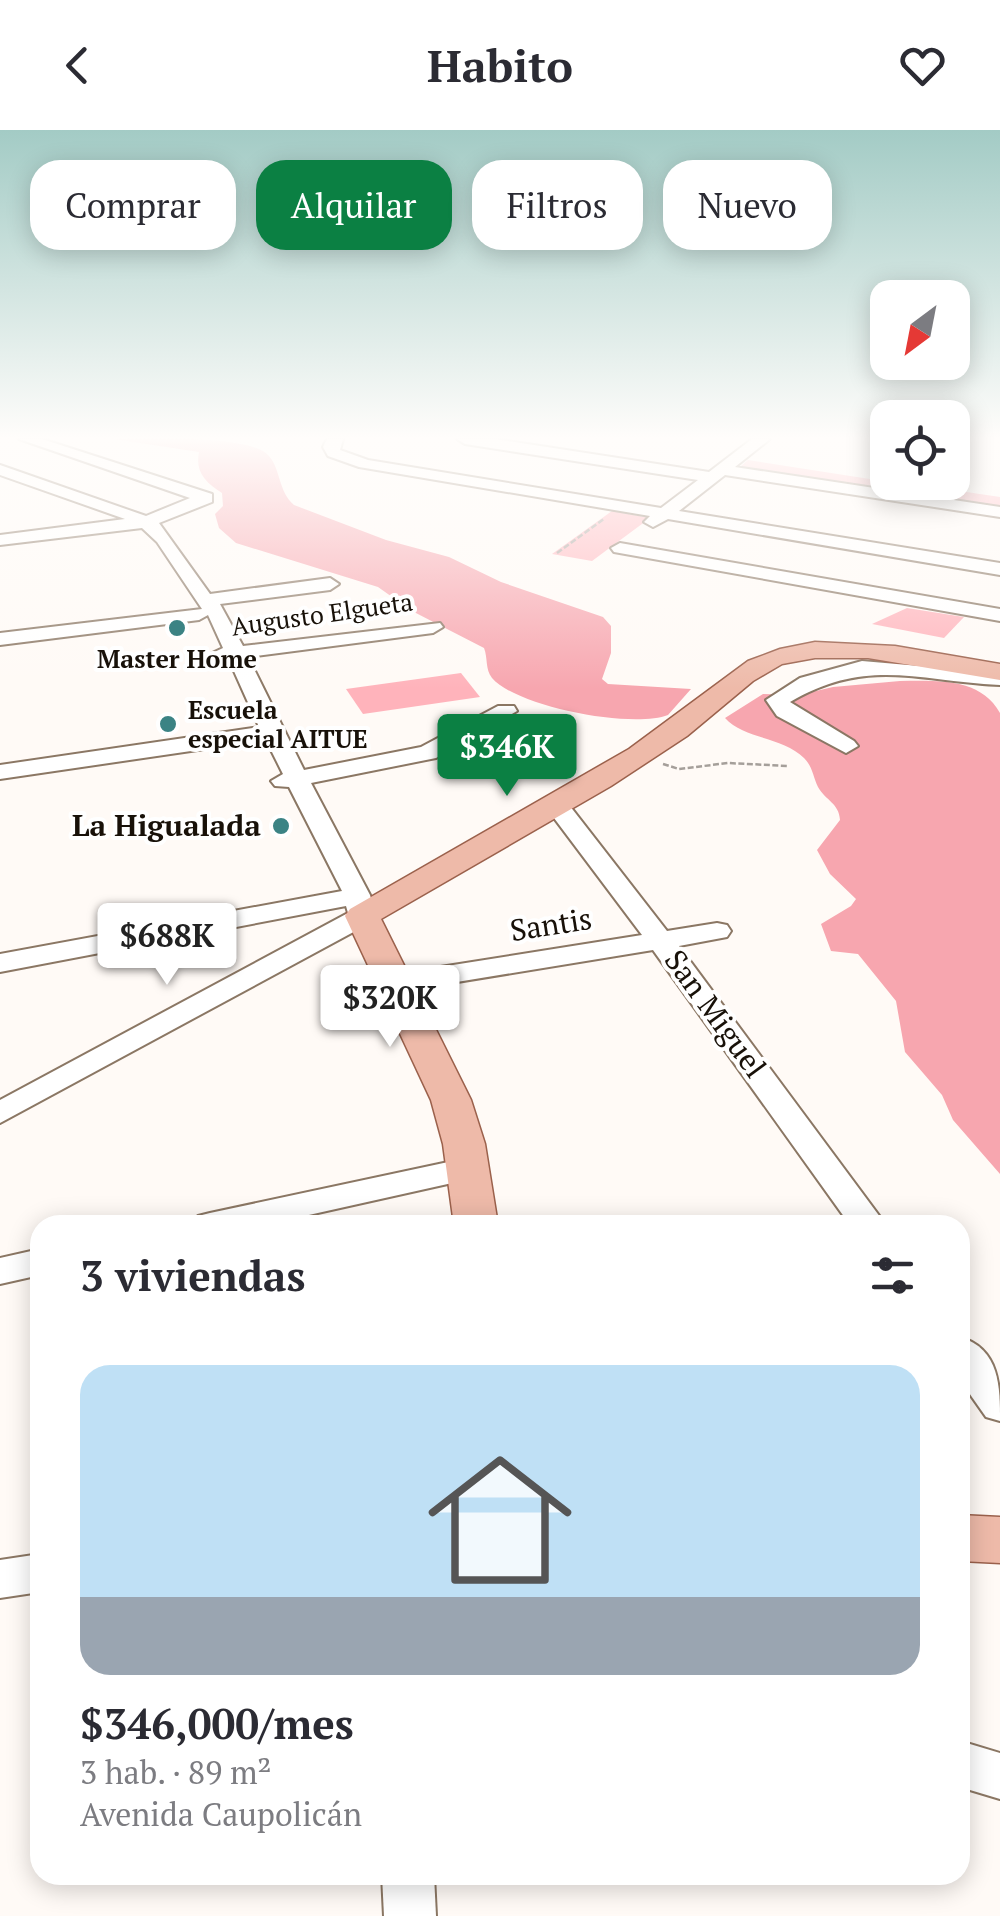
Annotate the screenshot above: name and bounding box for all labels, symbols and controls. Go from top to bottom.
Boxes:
text: Habito [427,35,573,95]
icon: back [50,38,105,93]
icon: heart [895,38,950,93]
chip: Comprar [30,160,236,250]
chip: Alquilar [256,160,452,250]
chip: Filtros [472,160,643,250]
chip: Nuevo [663,160,832,250]
north arrow [870,280,970,380]
map controls [870,280,970,500]
button: locate [870,400,970,500]
street label: Augusto Elgueta [229,584,415,643]
marker: Master Home [166,617,188,639]
place label: Master Home [97,642,257,675]
place label: Escuela especial AITUE [188,693,368,755]
marker: Escuela especial AITUE [157,713,179,735]
pin: $346K [437,714,577,799]
text: $346K [459,725,555,767]
place label: La Higualada [72,805,261,845]
marker: La Higualada [270,815,292,837]
street label: Santis [507,898,595,950]
pin: $688K [97,903,237,988]
text: $688K [119,914,215,956]
street label: San Miguel [656,942,776,1085]
pin: $320K [320,965,460,1050]
text: $320K [342,976,438,1018]
text: 3 viviendas [80,1247,305,1303]
icon: filters [865,1248,920,1303]
icon: home [410,1430,590,1610]
text: $346,000/mes [80,1695,354,1751]
text: 3 hab. · 89 m² [80,1751,271,1793]
text: Avenida Caupolicán [80,1793,362,1835]

